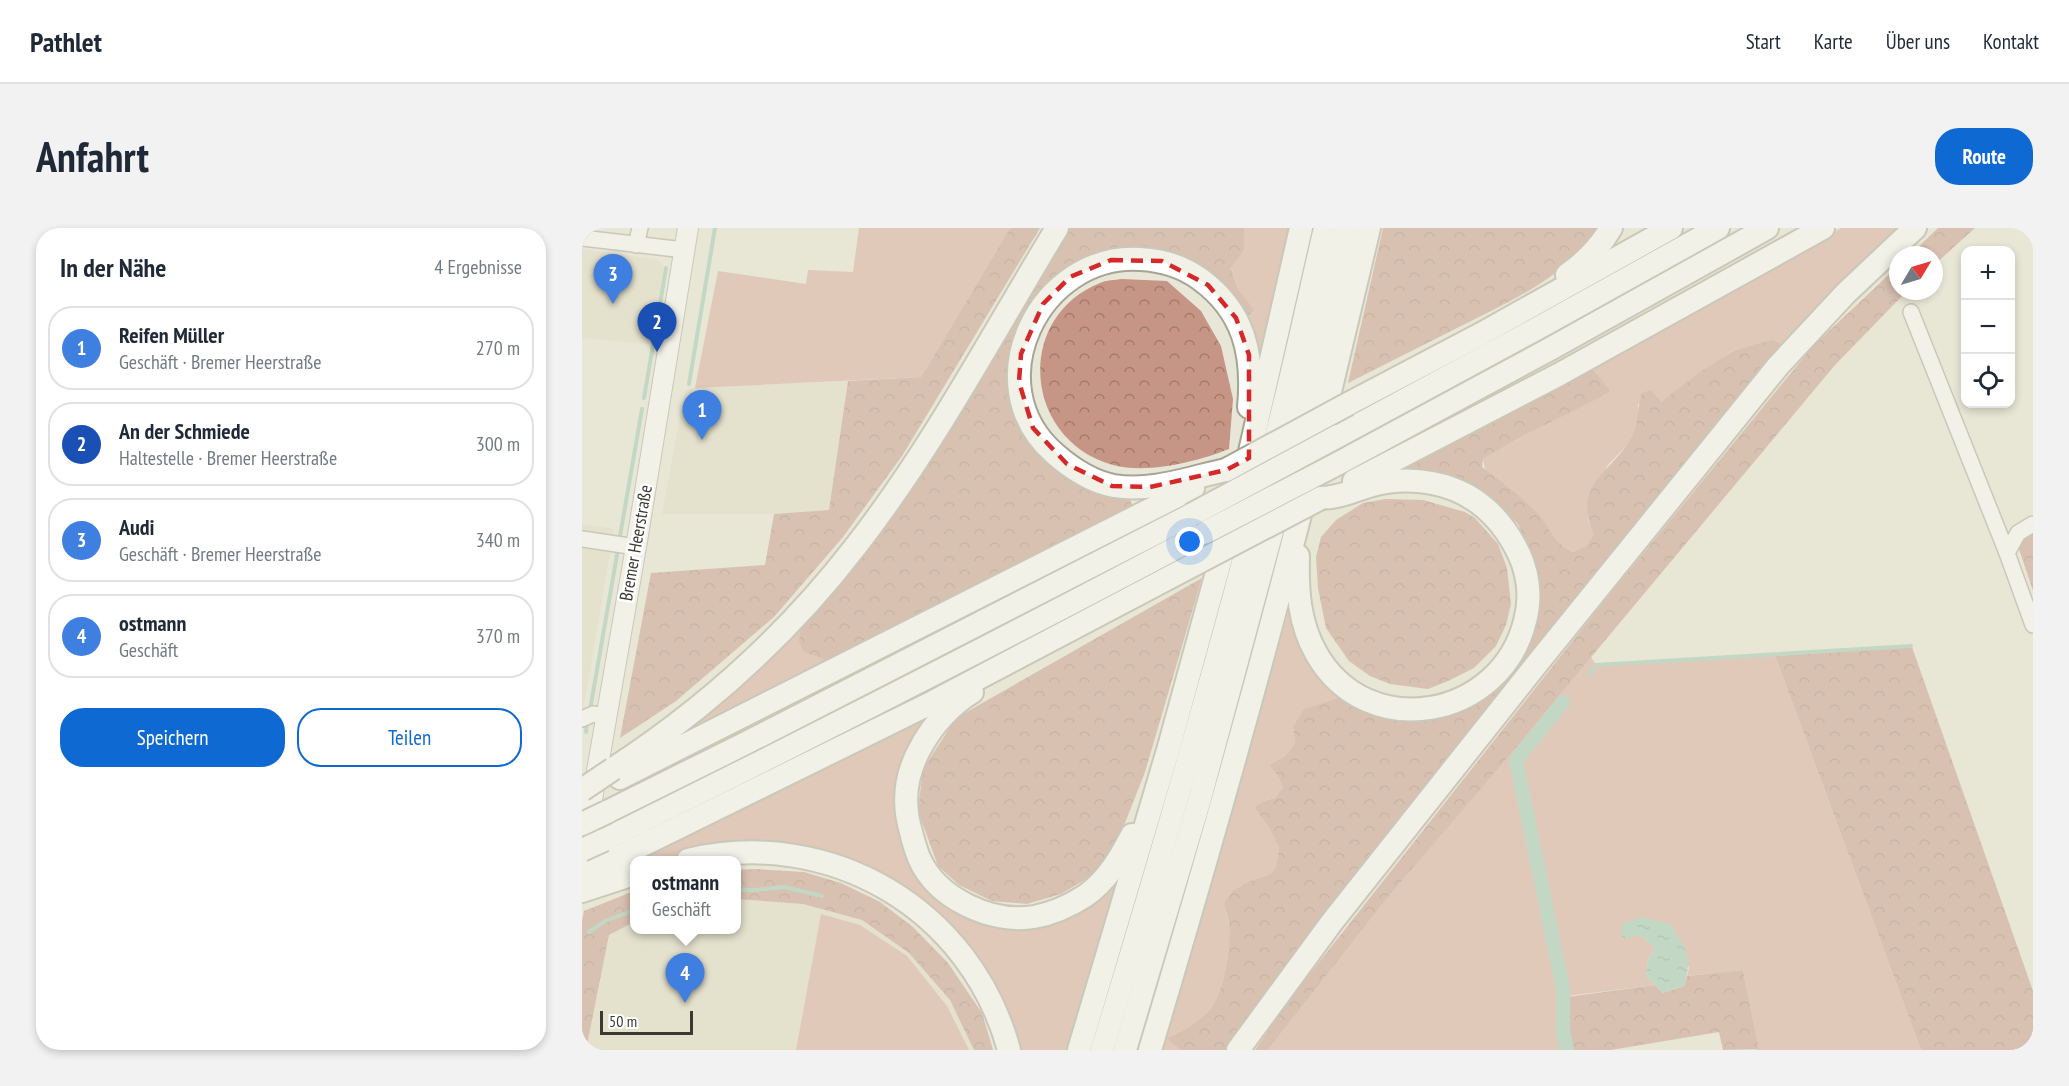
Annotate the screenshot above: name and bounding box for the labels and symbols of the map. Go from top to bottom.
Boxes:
north arrow [1889,246,1943,300]
pin: 3 [594,254,633,304]
pin: 2 [638,302,676,352]
pin: 1 [682,390,722,440]
street label: Bremer Heerstraße [614,483,657,603]
your location [1175,527,1204,556]
pin: 4 [666,954,704,1003]
scale bar [600,1008,693,1036]

